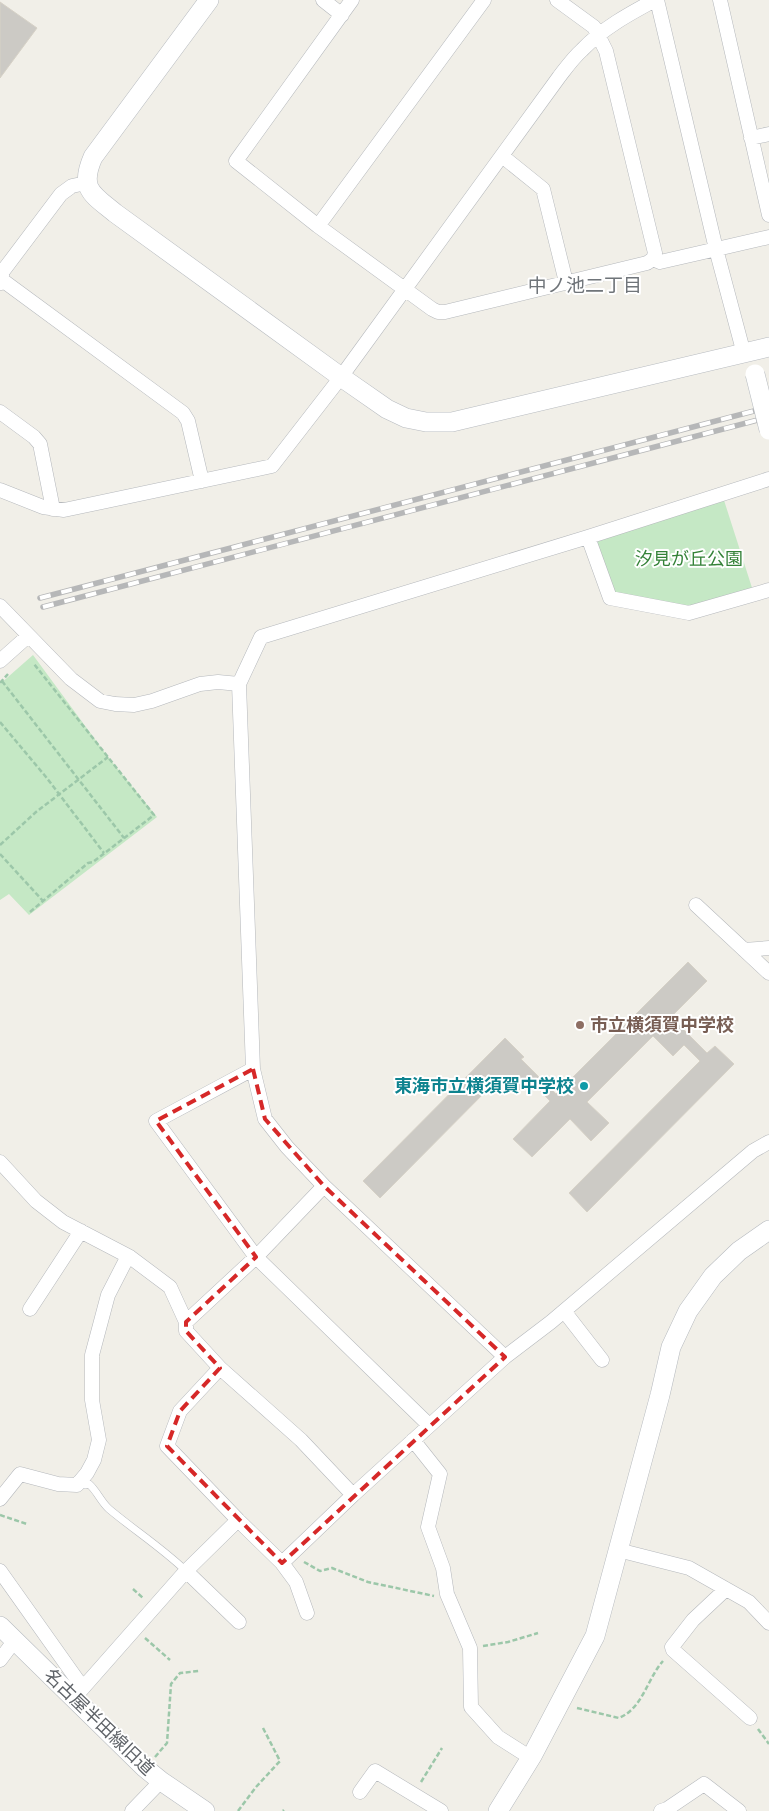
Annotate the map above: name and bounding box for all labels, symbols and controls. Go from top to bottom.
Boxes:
district label: 中ノ池二丁目 [528,273,642,297]
park label: 汐見が丘公園 [635,547,743,570]
place label: 市立横須賀中学校 [590,1013,734,1036]
marker: 市立横須賀中学校 [574,1019,586,1031]
place label: 東海市立横須賀中学校 [394,1074,574,1097]
marker: 東海市立横須賀中学校 [578,1080,590,1092]
street label: 名古屋半田線旧道 [40,1663,159,1780]

